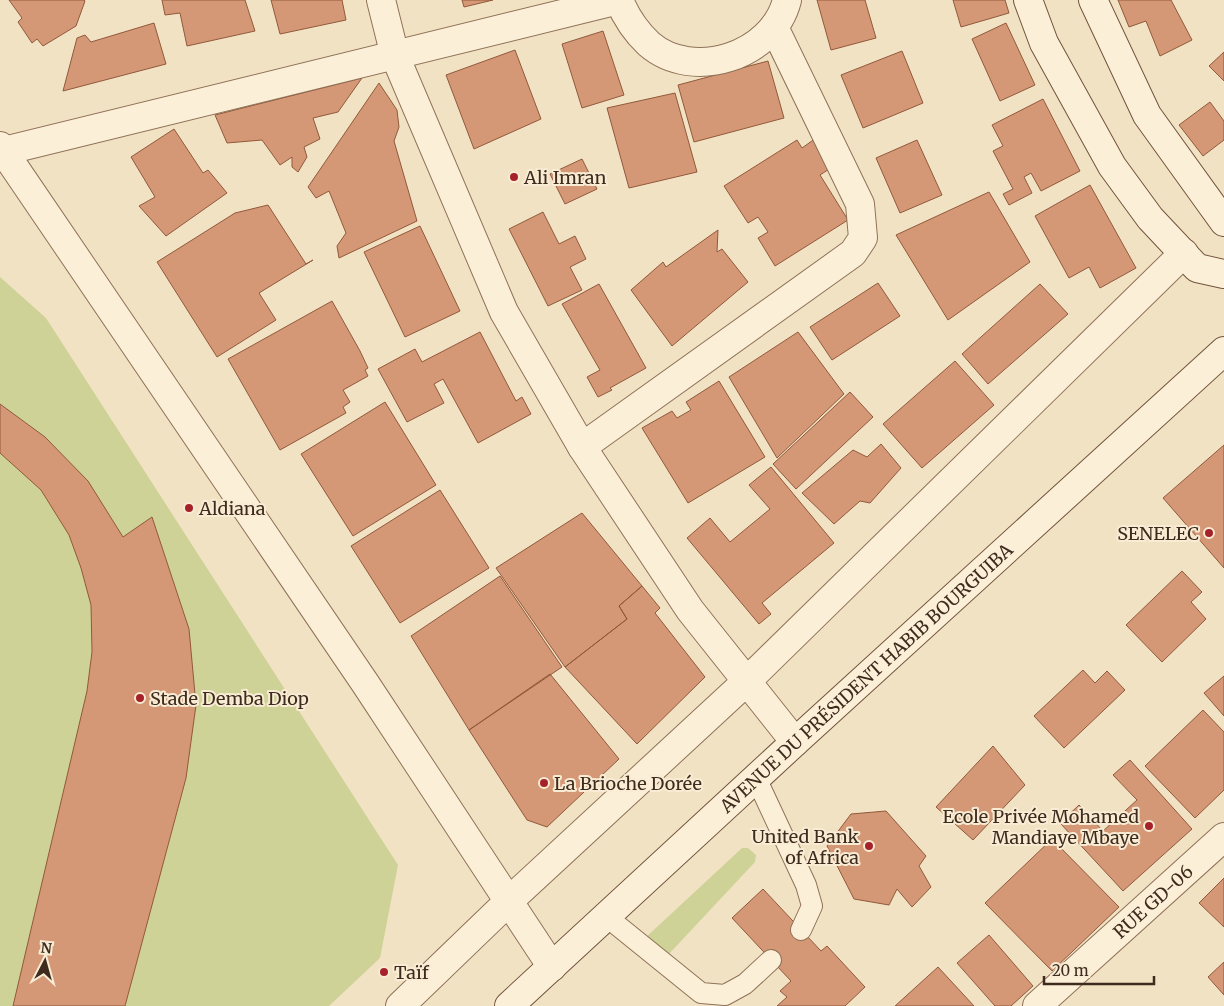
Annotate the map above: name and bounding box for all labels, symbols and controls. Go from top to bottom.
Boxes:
place label: Ali Imran [523,166,606,189]
marker: Ali Imran [508,171,520,183]
place label: Aldiana [198,497,266,520]
marker: Aldiana [183,502,195,514]
place label: SENELEC [1117,522,1199,545]
marker: SENELEC [1203,527,1215,539]
street label: AVENUE DU PRÉSIDENT HABIB BOURGUIBA [714,538,1017,818]
place label: Stade Demba Diop [150,687,309,710]
marker: Stade Demba Diop [134,692,146,704]
place label: La Brioche Dorée [554,772,702,795]
marker: La Brioche Dorée [538,777,550,789]
place label: Ecole Privée Mohamed Mandiaye Mbaye [942,805,1139,849]
marker: Ecole Privée Mohamed Mandiaye Mbaye [1143,820,1155,832]
place label: United Bank of Africa [752,825,860,869]
marker: United Bank of Africa [863,840,875,852]
street label: RUE GD-06 [1108,860,1197,943]
north arrow [20,936,70,986]
text: N [40,939,53,958]
scale bar [1044,954,1154,986]
place label: Taïf [394,961,430,984]
text: 20 m [1052,961,1089,980]
marker: Taïf [378,966,390,978]

